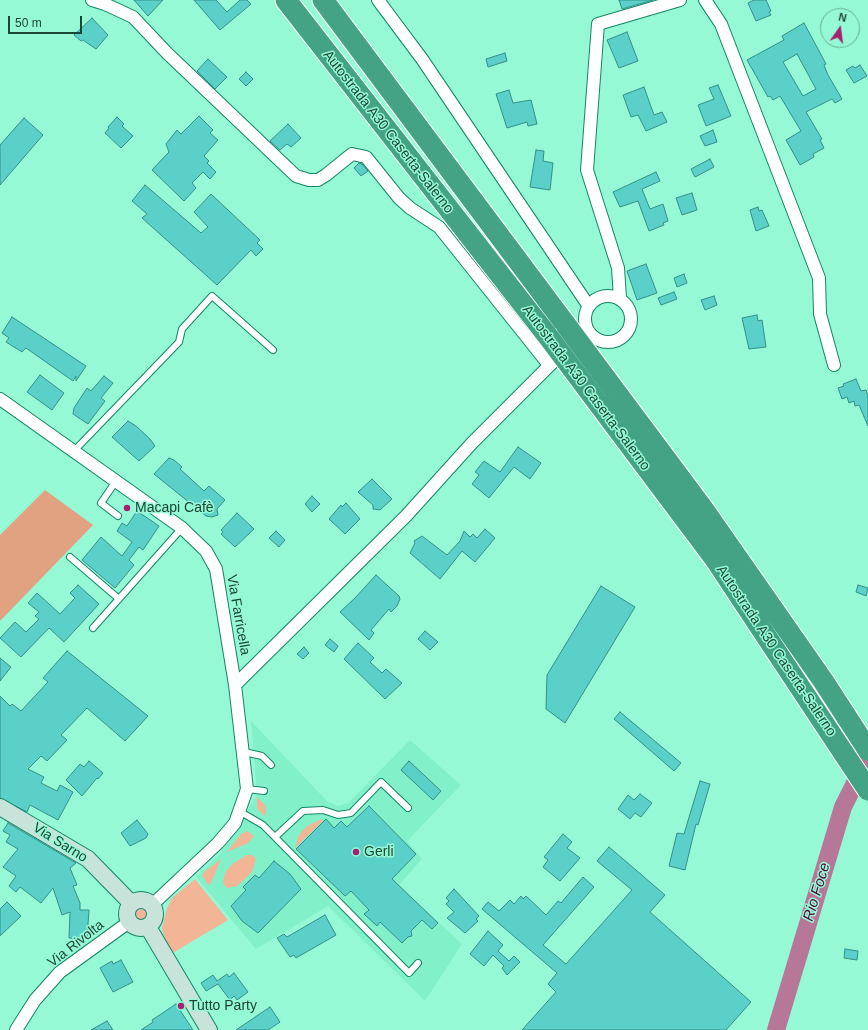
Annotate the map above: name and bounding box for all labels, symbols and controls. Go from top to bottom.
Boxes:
scale bar [10,8,84,34]
north arrow [820,8,860,48]
text: N [837,11,848,24]
text: 50 m [15,16,42,30]
street label: Autostrada A30 Caserta-Salerno [319,47,457,217]
street label: Autostrada A30 Caserta-Salerno [518,302,654,474]
place label: Macapi Cafè [135,500,214,516]
marker: Macapi Cafè [122,503,132,513]
street label: Autostrada A30 Caserta-Salerno [712,562,840,740]
street label: Via Farricella [223,573,253,657]
street label: Via Sarno [30,820,90,866]
place label: Gerli [364,844,394,860]
marker: Gerli [351,847,361,857]
water label: Rio Foce [800,861,834,923]
street label: Via Rivolta [45,917,107,971]
place label: Tutto Party [189,998,257,1014]
marker: Tutto Party [176,1001,186,1011]

